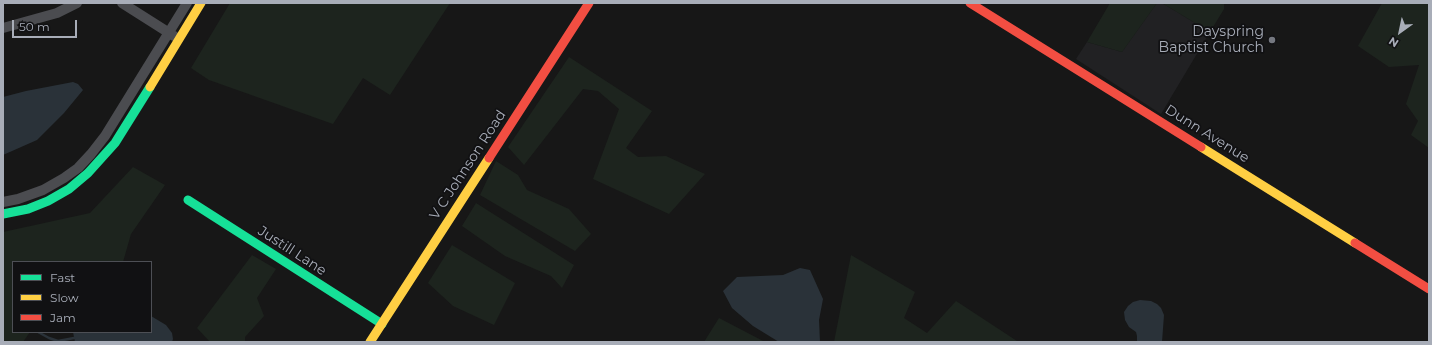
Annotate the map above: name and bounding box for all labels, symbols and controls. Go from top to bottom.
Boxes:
scale bar [14,12,79,38]
north arrow [1380,12,1420,52]
text: 50 m [19,19,50,34]
place label: Dayspring Baptist Church [1159,24,1264,56]
text: N [1386,34,1401,50]
marker: Dayspring Baptist Church [1267,35,1277,45]
street label: Dunn Avenue [1162,101,1252,167]
street label: V C Johnson Road [426,107,510,223]
street label: Justill Lane [255,223,329,279]
legend [12,261,152,333]
text: Fast [50,270,75,285]
text: Slow [50,290,79,305]
text: Jam [50,310,76,325]

